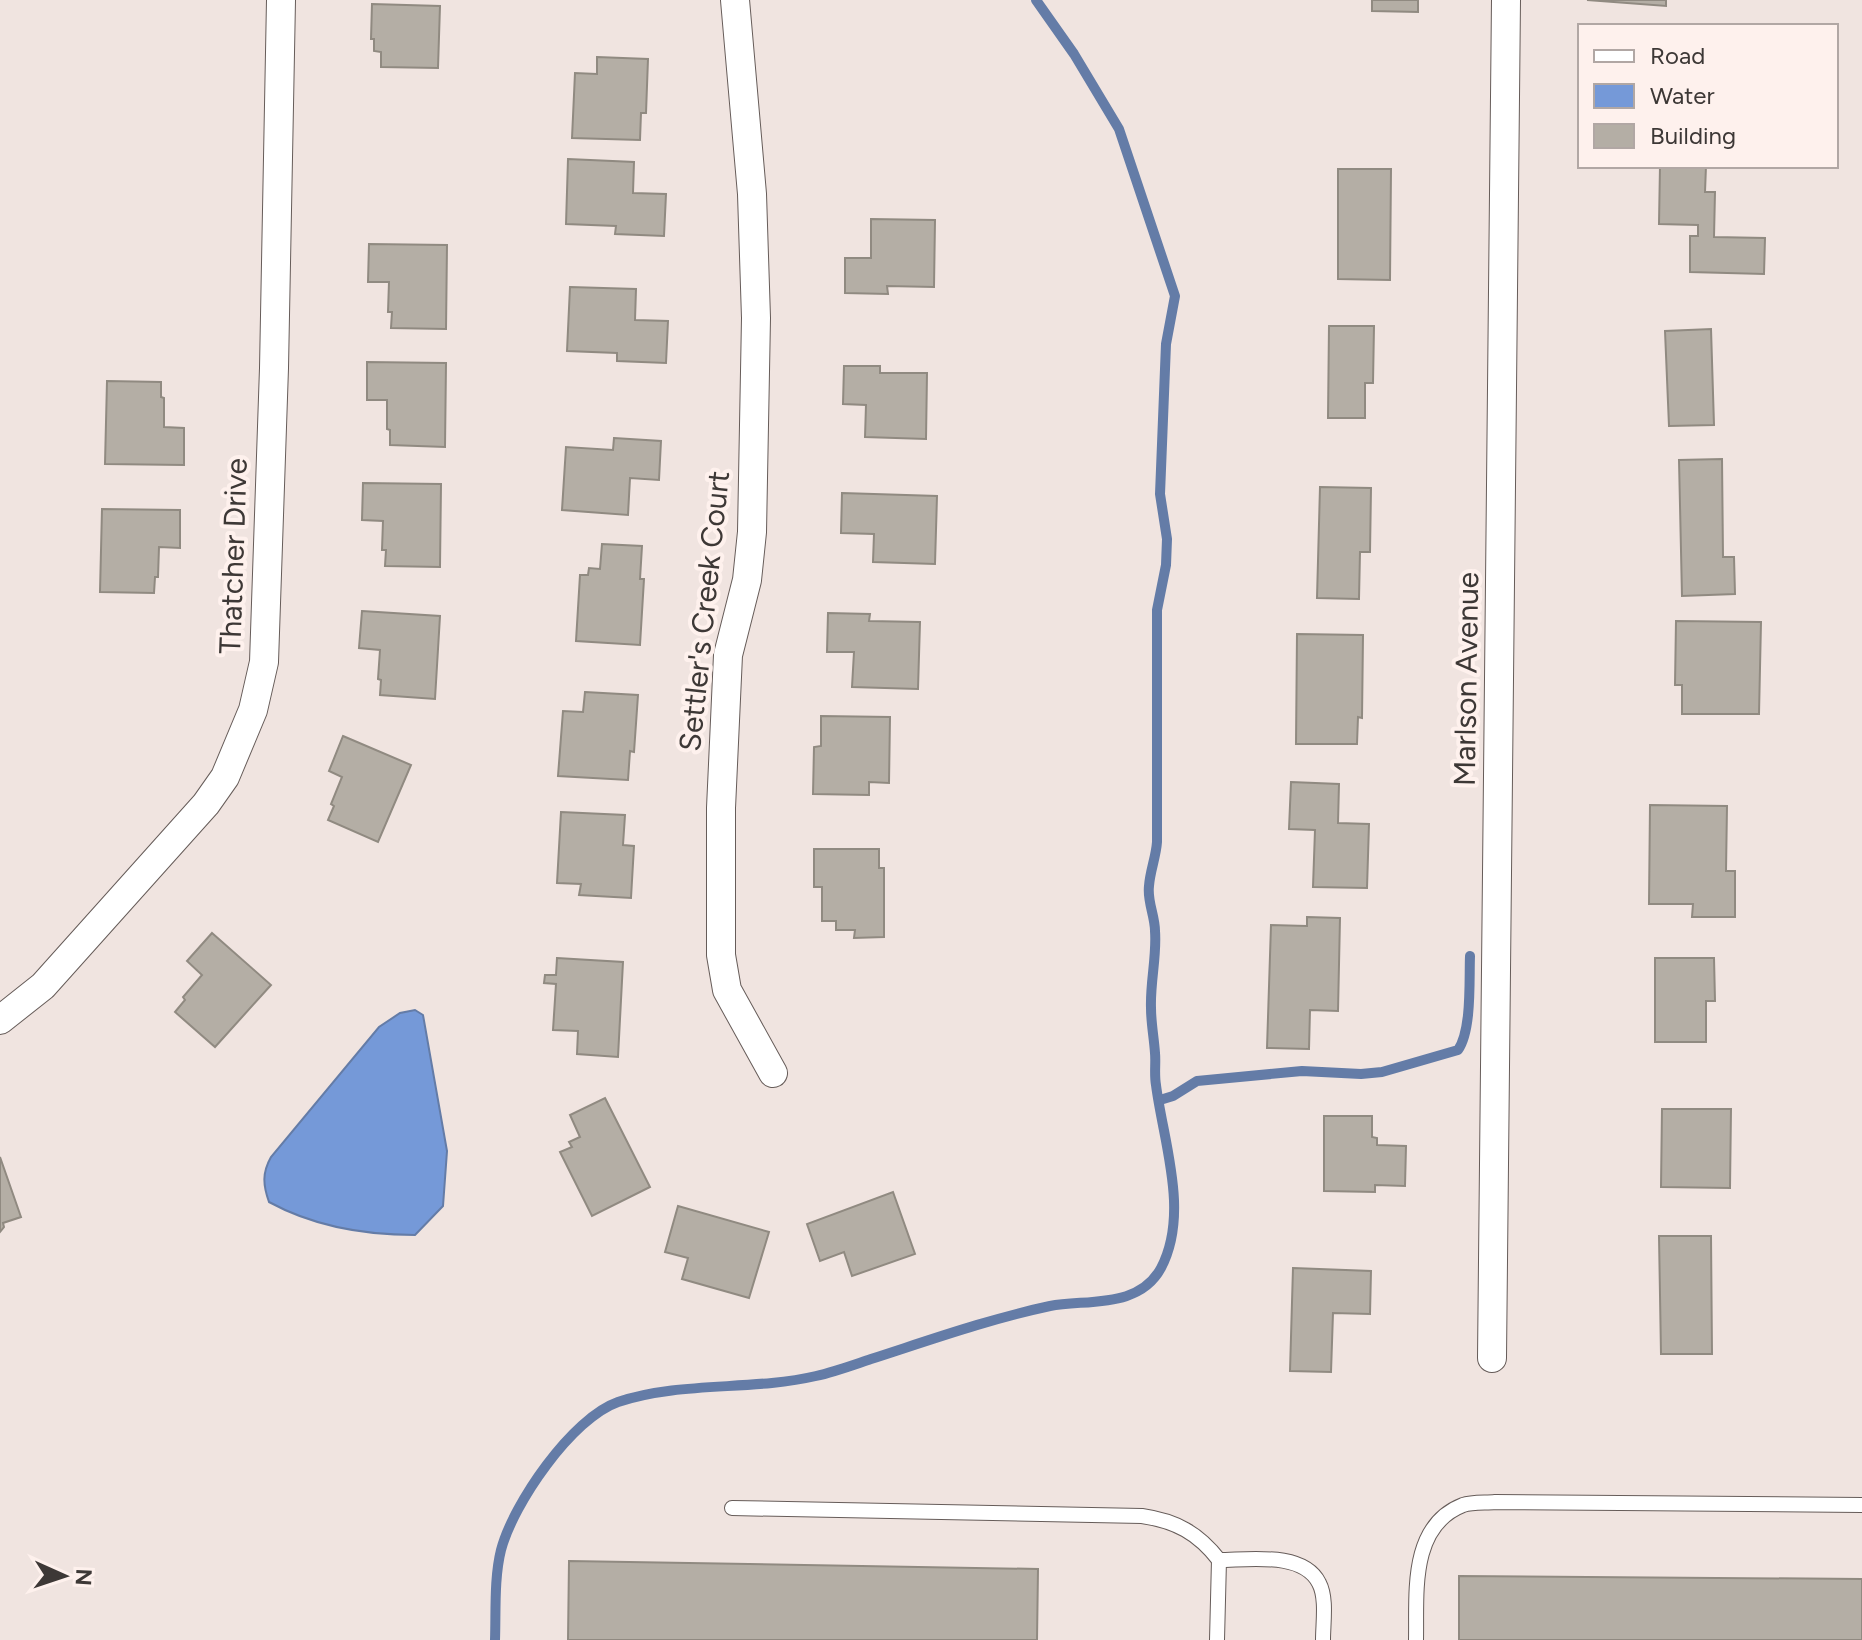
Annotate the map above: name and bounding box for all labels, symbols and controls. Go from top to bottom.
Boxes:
legend [1578,24,1838,168]
text: Road [1650,41,1705,70]
text: Water [1650,81,1715,110]
text: Building [1650,121,1736,150]
street label: Thatcher Drive [211,457,255,655]
street label: Settler's Creek Court [671,469,737,753]
street label: Marlson Avenue [1446,571,1486,787]
north arrow [24,1536,104,1616]
text: N [70,1568,97,1586]

